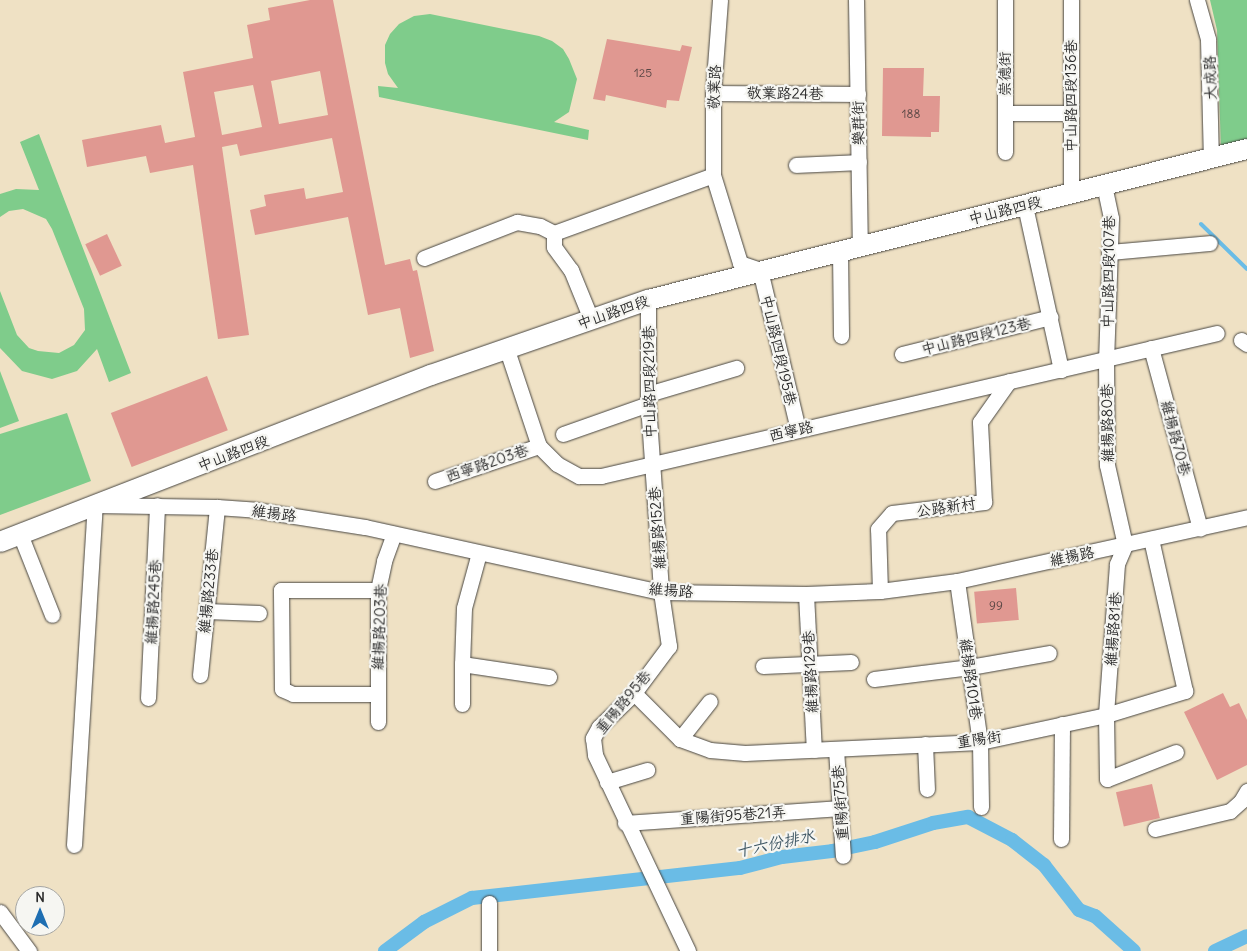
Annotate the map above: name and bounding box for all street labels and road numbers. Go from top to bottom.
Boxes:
street label: 中山路四段136巷 [1062,39,1080,153]
street label: 崇德街 [996,52,1014,96]
street label: 大成路 [1200,55,1220,101]
street label: 敬業路 [704,64,724,110]
street label: 敬業路24巷 [747,83,823,103]
street label: 樂群街 [849,100,867,146]
street label: 中山路四段 [966,192,1044,228]
street label: 中山路四段107巷 [1098,215,1118,329]
street label: 中山路四段 [575,291,651,333]
street label: 中山路四段195巷 [757,293,801,407]
street label: 中山路四段123巷 [919,314,1033,358]
street label: 中山路四段219巷 [639,325,659,439]
street label: 維揚路80巷 [1097,384,1117,462]
street label: 維揚路70巷 [1157,398,1195,478]
street label: 西寧路 [767,417,815,445]
street label: 中山路四段 [195,431,271,475]
street label: 西寧路203巷 [443,440,531,486]
street label: 維揚路152巷 [645,486,669,570]
street label: 公路新村 [915,494,977,520]
street label: 維揚路 [250,501,298,525]
street label: 維揚路 [1048,543,1096,569]
street label: 維揚路233巷 [195,548,221,634]
street label: 維揚路245巷 [142,559,164,645]
street label: 維揚路 [648,579,694,601]
street label: 維揚路203巷 [368,583,390,671]
street label: 維揚路81巷 [1101,591,1125,667]
street label: 維揚路129巷 [799,630,821,714]
street label: 維揚路101巷 [956,637,986,721]
street label: 重陽路95巷 [591,667,655,737]
street label: 重陽街 [955,727,1003,751]
street label: 重陽街75巷 [828,764,852,842]
street label: 重陽街95巷21弄 [679,802,787,828]

